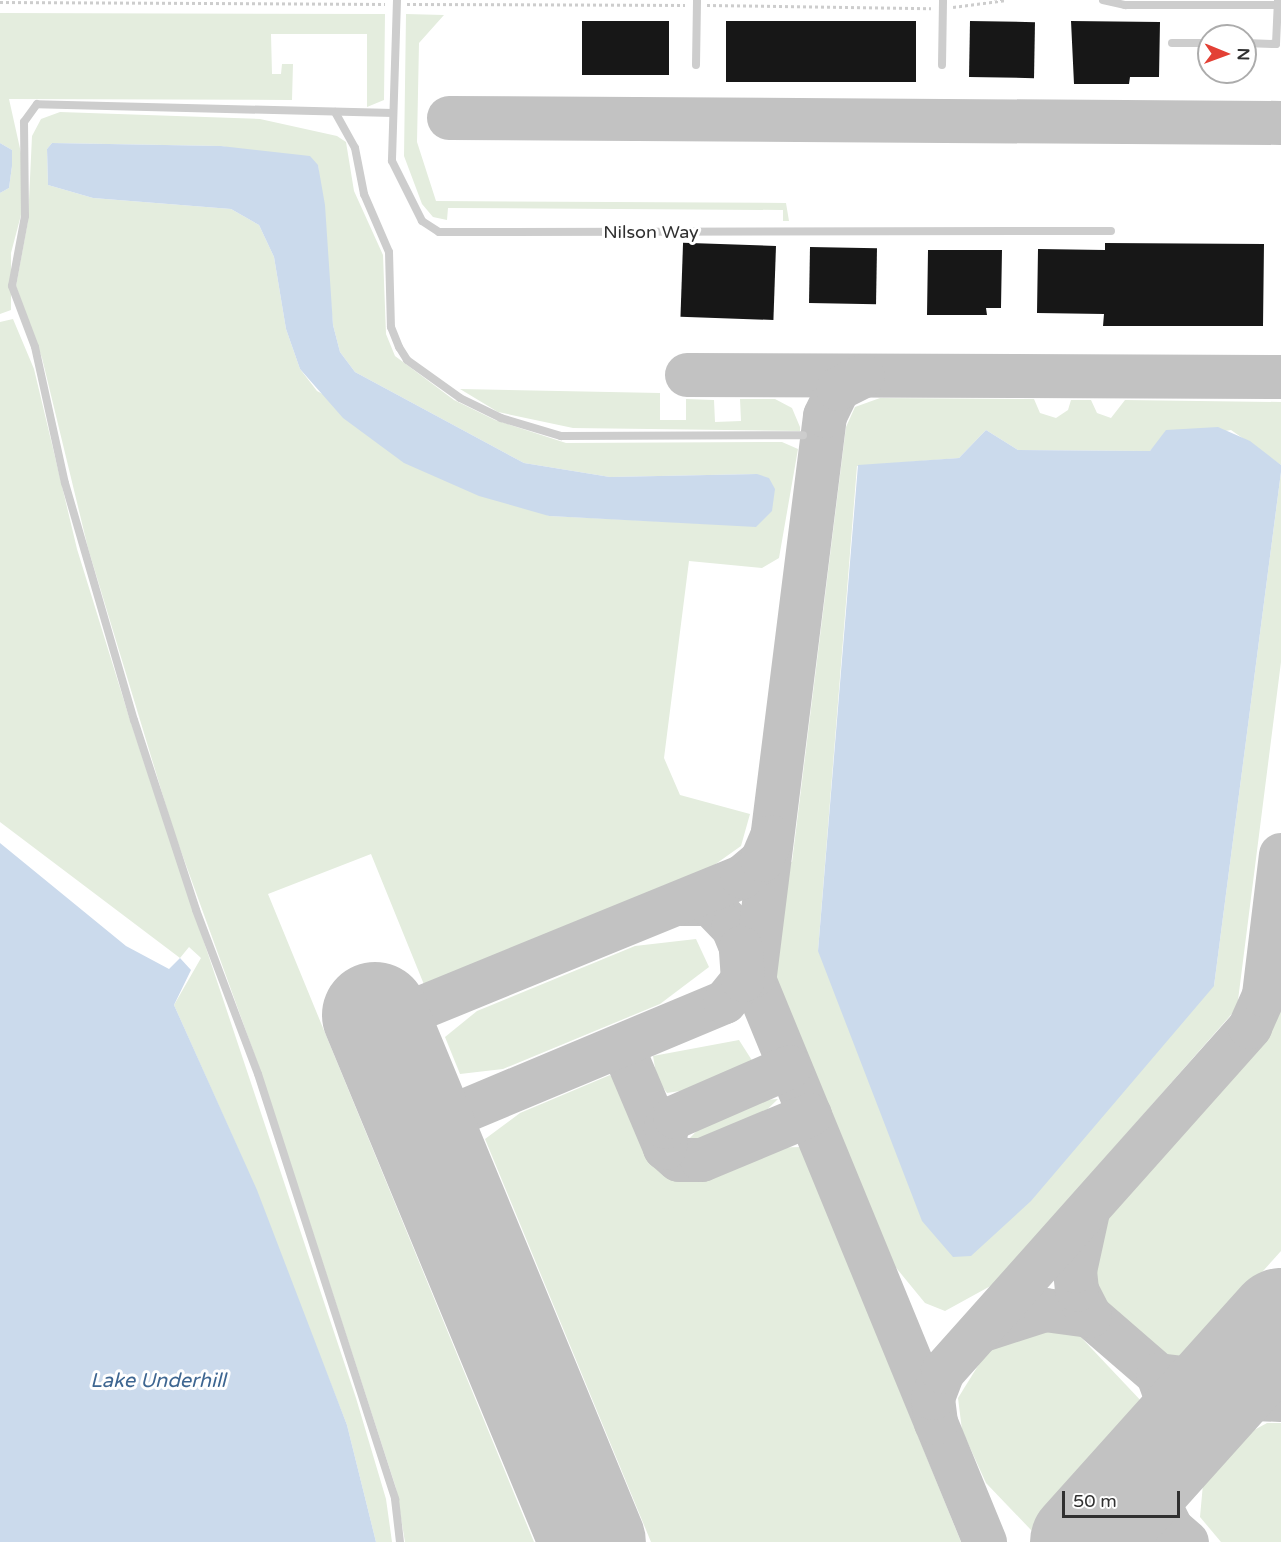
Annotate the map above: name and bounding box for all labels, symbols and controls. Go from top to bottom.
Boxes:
north arrow [1197,24,1257,84]
text: N [1233,48,1253,61]
street label: Nilson Way [603,221,699,243]
water label: Lake Underhill [90,1369,226,1393]
scale bar [1065,1479,1184,1517]
text: 50 m [1073,1490,1117,1512]

